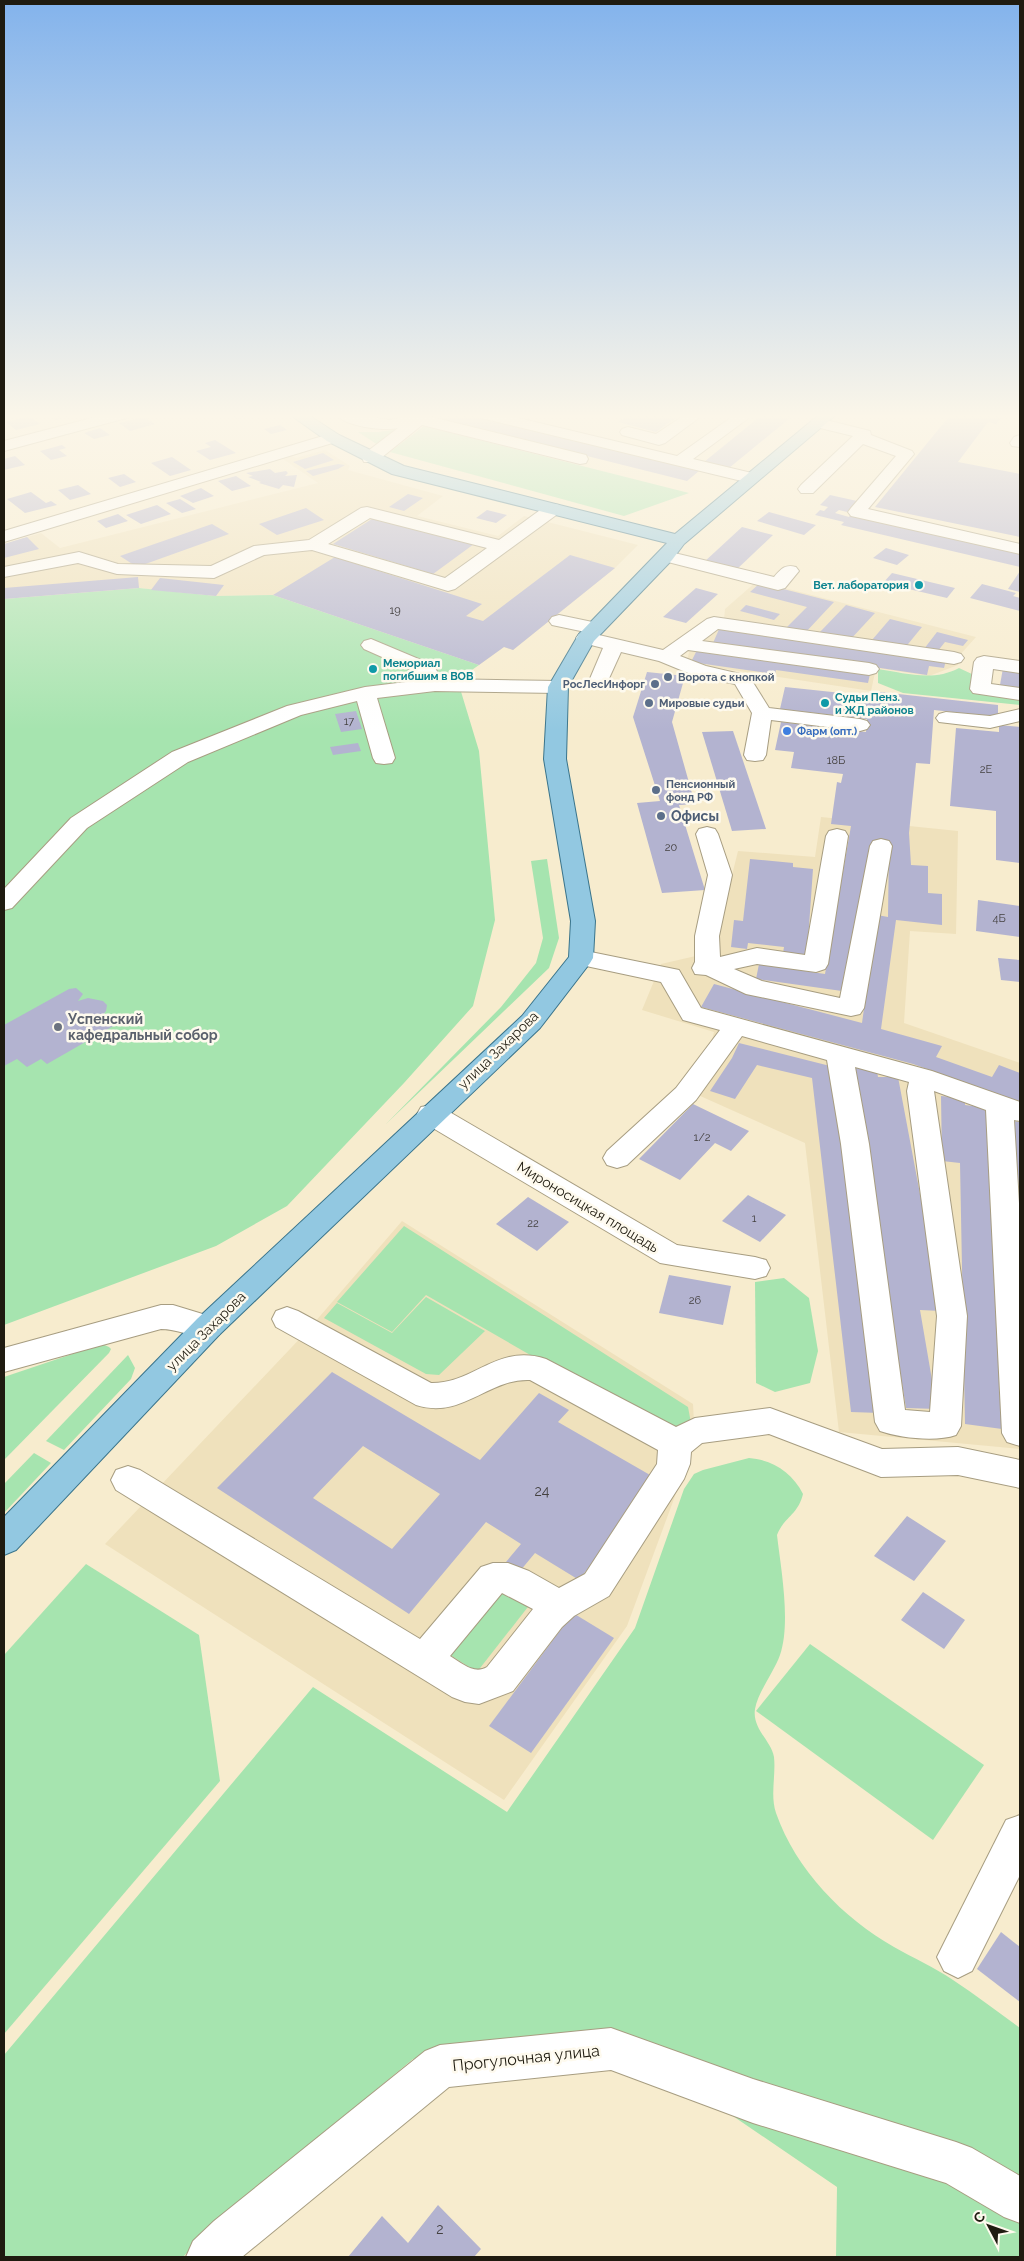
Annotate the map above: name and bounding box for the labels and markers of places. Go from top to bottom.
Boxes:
place label: Вет. лаборатория [813,579,909,592]
marker: Вет. лаборатория [913,579,925,591]
place label: Мемориал погибшим в ВОВ [383,657,474,683]
marker: Мемориал погибшим в ВОВ [367,663,379,675]
marker: Ворота с кнопкой [662,671,674,683]
place label: Ворота с кнопкой [678,671,775,684]
place label: РосЛесИнфорг [563,678,645,691]
marker: РосЛесИнфорг [649,678,661,690]
place label: Судьи Пенз. и ЖД районов [835,691,914,717]
marker: Мировые судьи [643,697,655,709]
place label: Мировые судьи [659,697,745,710]
marker: Судьи Пенз. и ЖД районов [819,697,831,709]
marker: Фарм (опт.) [781,725,793,737]
place label: Фарм (опт.) [797,725,858,738]
place label: Пенсионный фонд РФ [666,778,735,804]
marker: Пенсионный фонд РФ [650,784,662,796]
place label: Офисы [671,808,719,824]
marker: Офисы [655,810,667,822]
place label: Успенский кафедральный собор [67,1011,218,1043]
marker: Успенский кафедральный собор [52,1021,64,1033]

